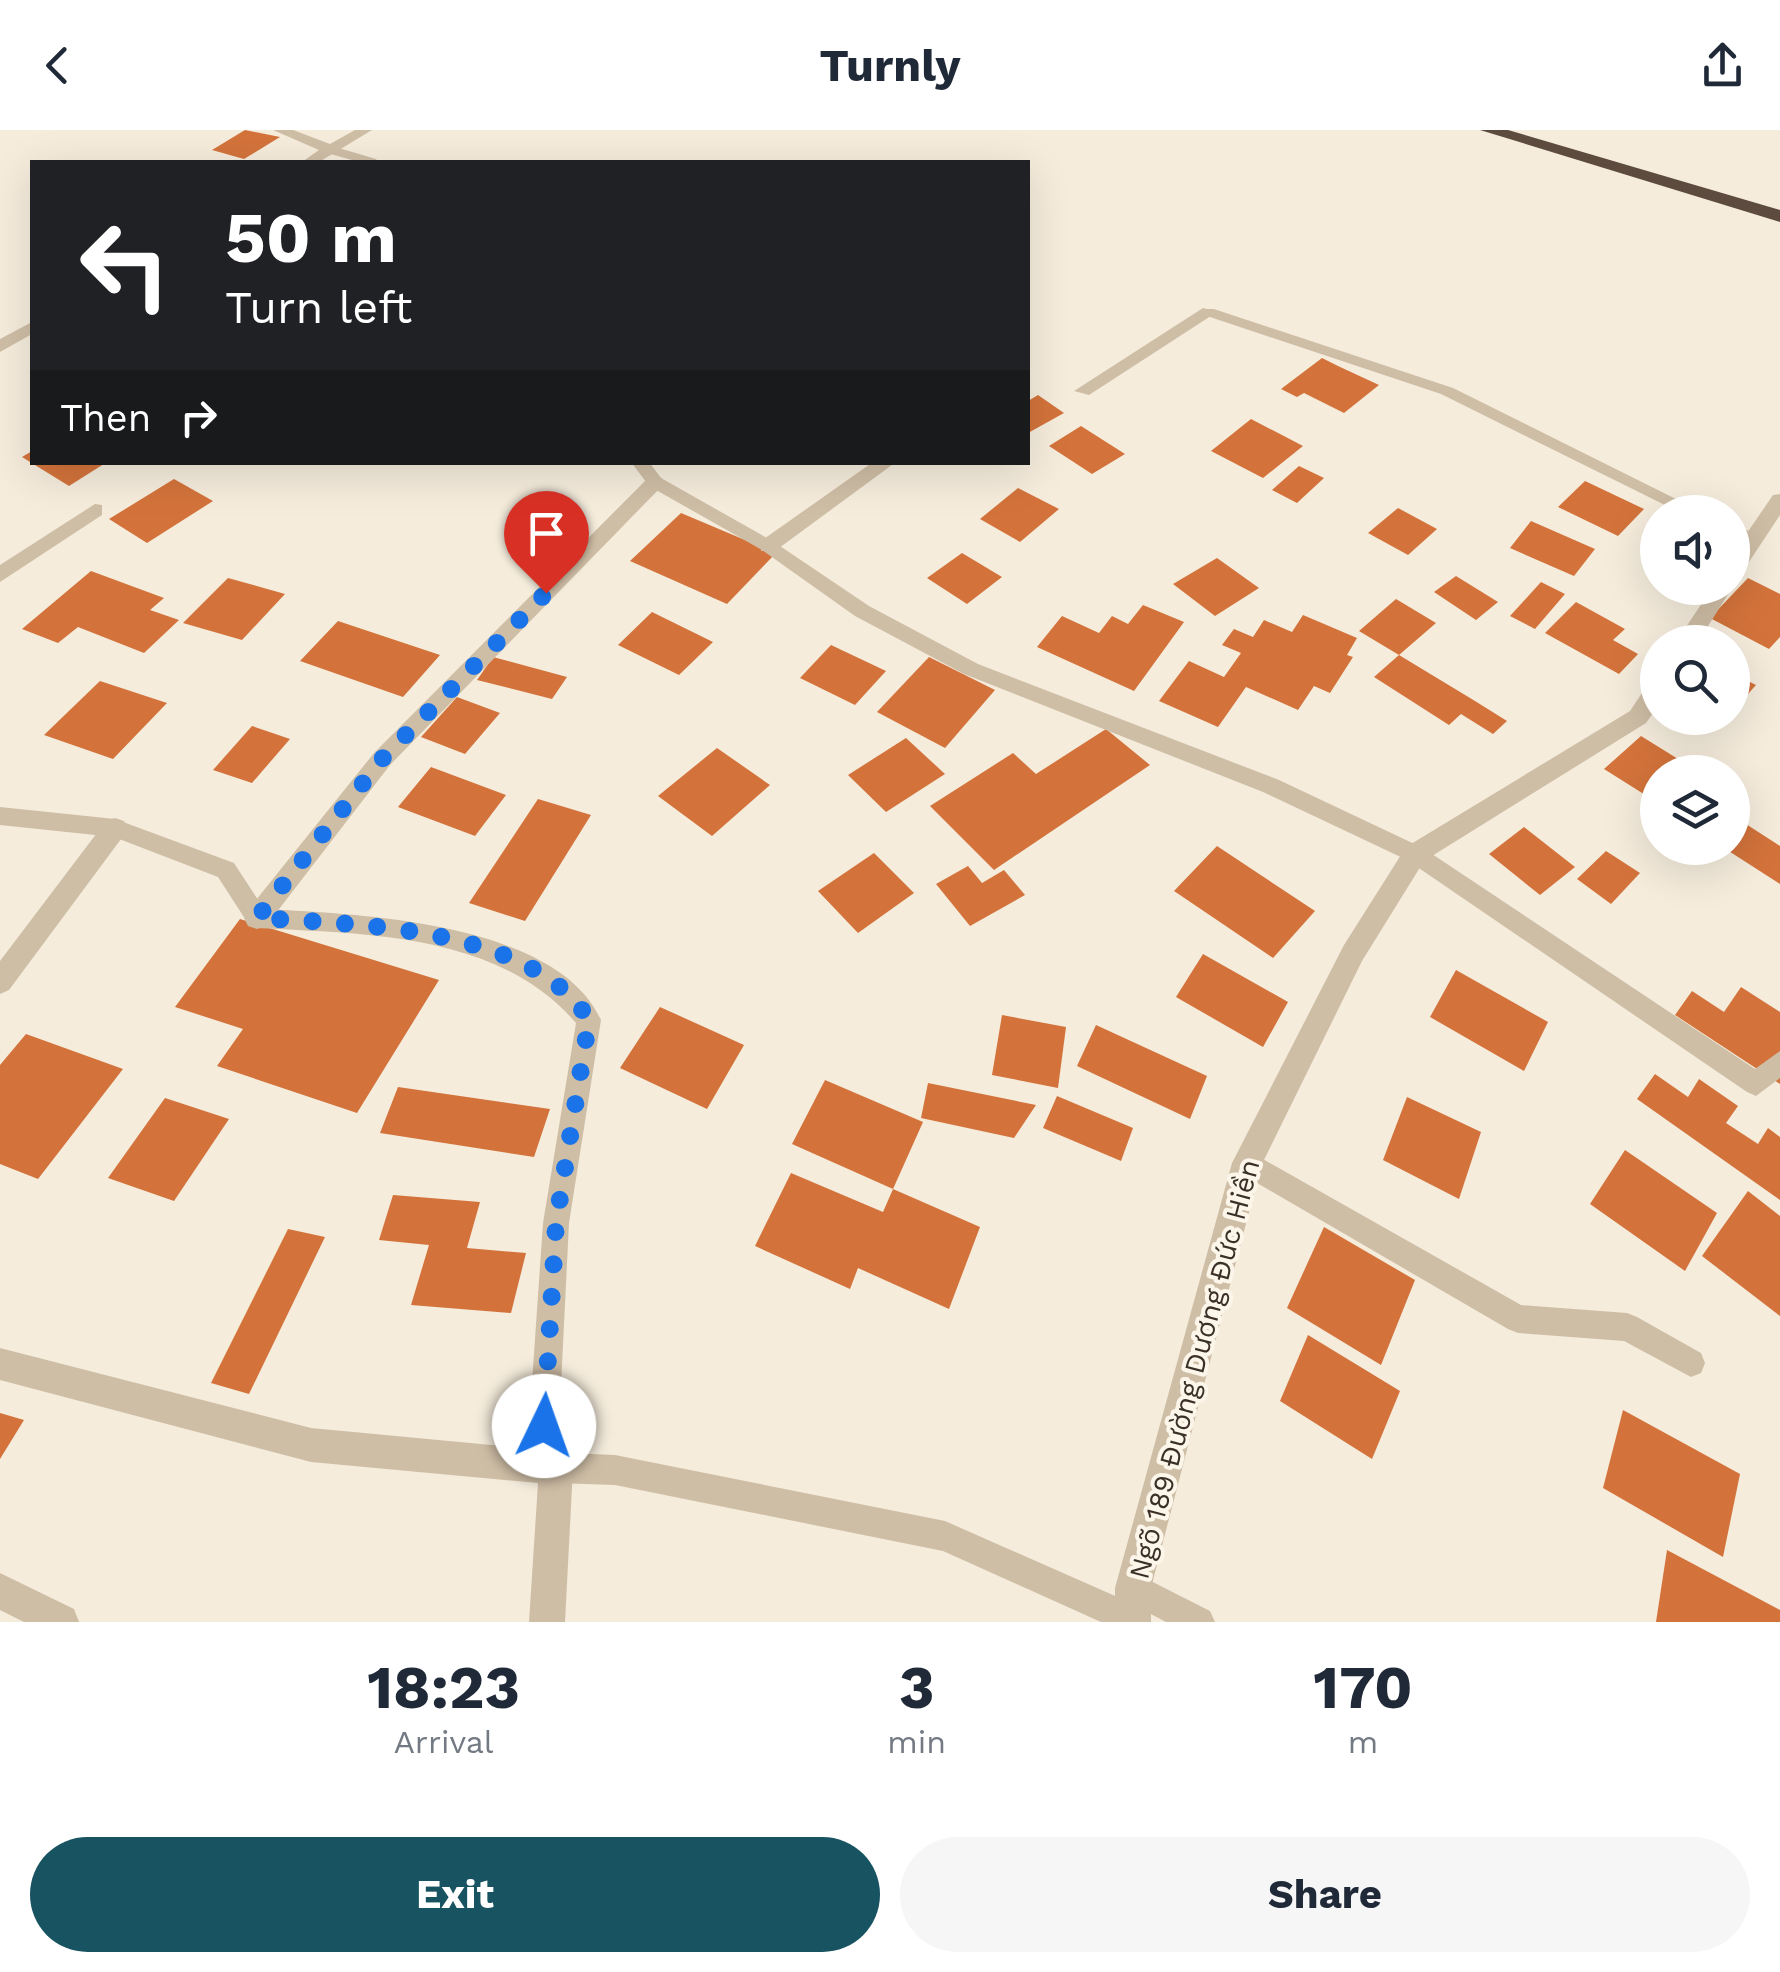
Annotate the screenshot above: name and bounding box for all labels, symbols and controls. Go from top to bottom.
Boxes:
icon: back [30,38,85,93]
icon: share [1695,38,1750,93]
text: Turnly [819,39,961,92]
text: 50 m [225,197,397,279]
icon: left [60,200,190,330]
text: Turn left [225,281,412,334]
icon: right [171,390,226,445]
text: Then [60,396,151,440]
pin [504,491,589,594]
map controls [1640,495,1750,865]
button: sound [1640,495,1750,605]
icon: arrive [519,506,574,561]
button: search [1640,625,1750,735]
button: layers [1640,755,1750,865]
street label: Ngõ 189 Đường Dương Đức Hiền [1123,1156,1266,1583]
position arrow [492,1374,596,1478]
text: 18:23 [367,1652,520,1723]
text: 3 [899,1652,935,1723]
text: 170 [1313,1652,1413,1723]
text: Arrival [394,1723,494,1761]
text: min [887,1723,946,1761]
text: m [1348,1723,1378,1761]
button: Exit [30,1837,880,1952]
button: Share [900,1837,1750,1952]

